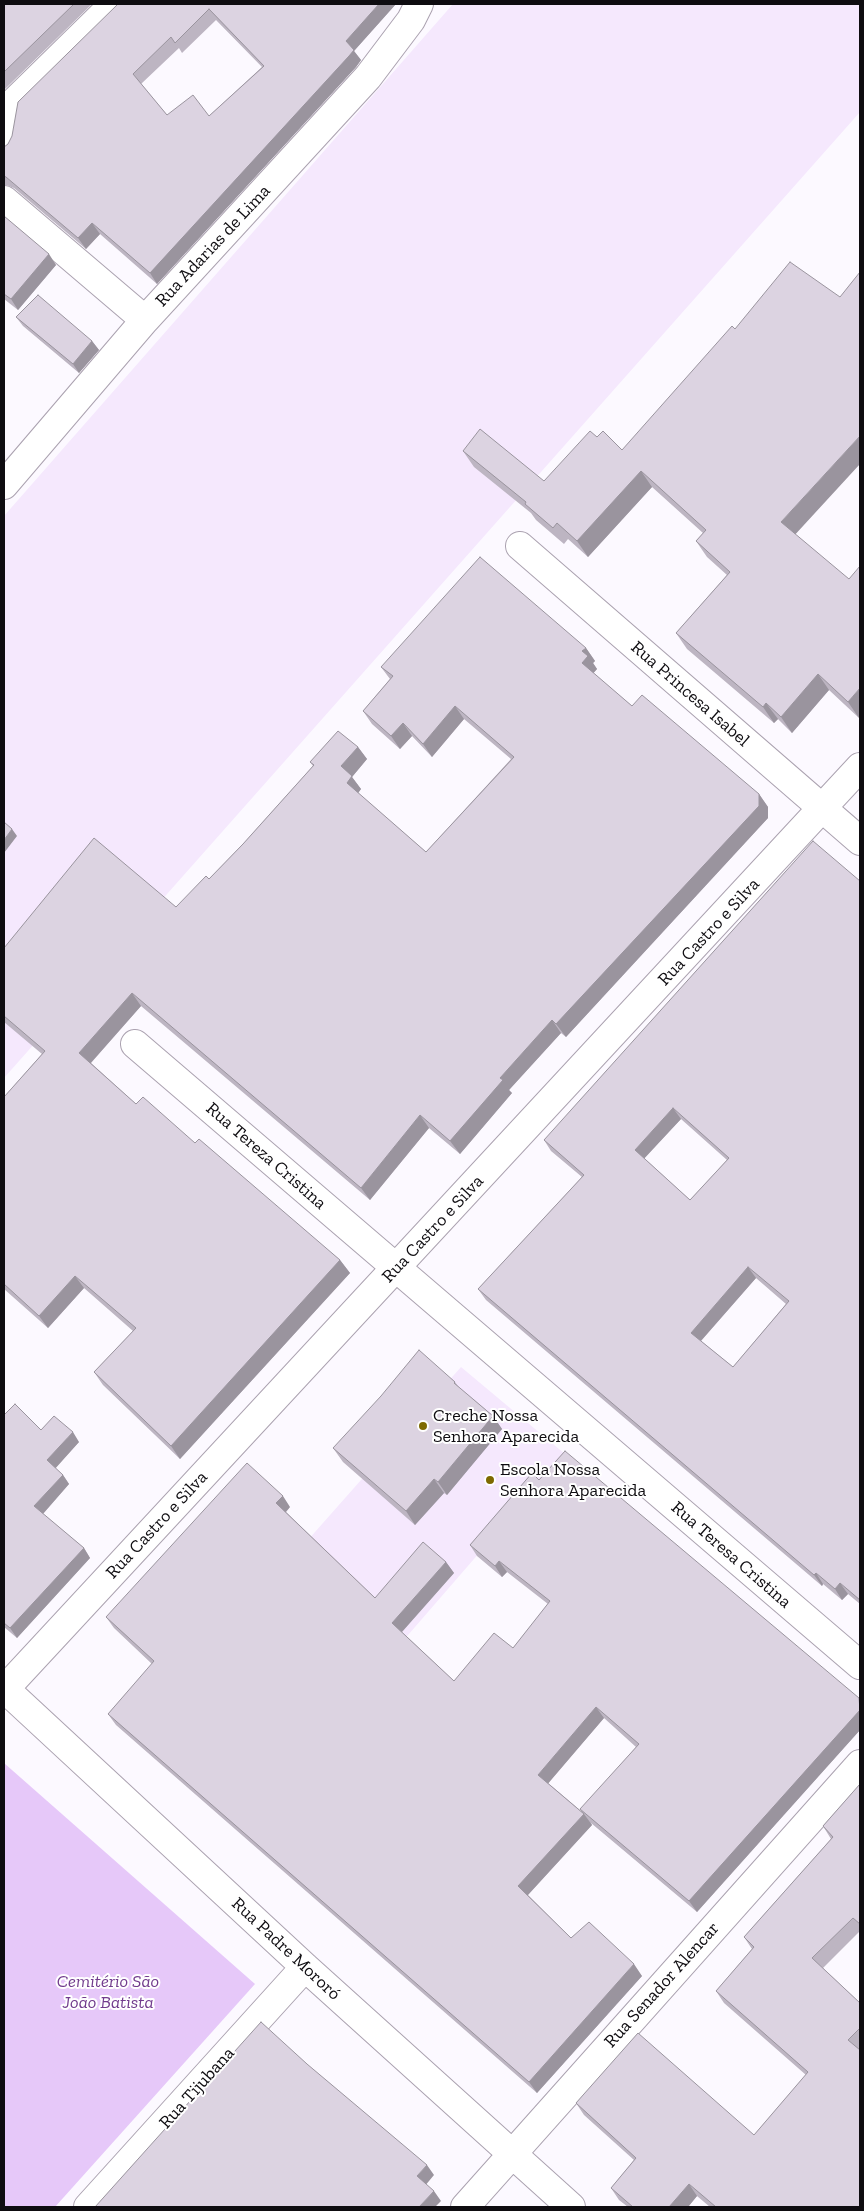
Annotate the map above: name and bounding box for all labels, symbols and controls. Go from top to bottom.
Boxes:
street label: Rua Adarias de Lima [151,181,275,311]
street label: Rua Princesa Isabel [626,637,754,751]
street label: Rua Castro e Silva [654,874,764,990]
street label: Rua Tereza Cristina [201,1098,331,1214]
street label: Rua Castro e Silva [378,1171,488,1287]
place label: Creche Nossa Senhora Aparecida [433,1405,579,1448]
marker: Creche Nossa Senhora Aparecida [417,1420,429,1432]
place label: Escola Nossa Senhora Aparecida [500,1459,646,1502]
street label: Rua Castro e Silva [102,1467,212,1583]
marker: Escola Nossa Senhora Aparecida [484,1474,496,1486]
street label: Rua Teresa Cristina [667,1497,795,1613]
street label: Rua Padre Mororó [227,1893,345,2005]
street label: Rua Senador Alencar [600,1918,724,2052]
park label: Cemitério São João Batista [57,1971,159,2014]
street label: Rua Tijubana [155,2043,239,2133]

